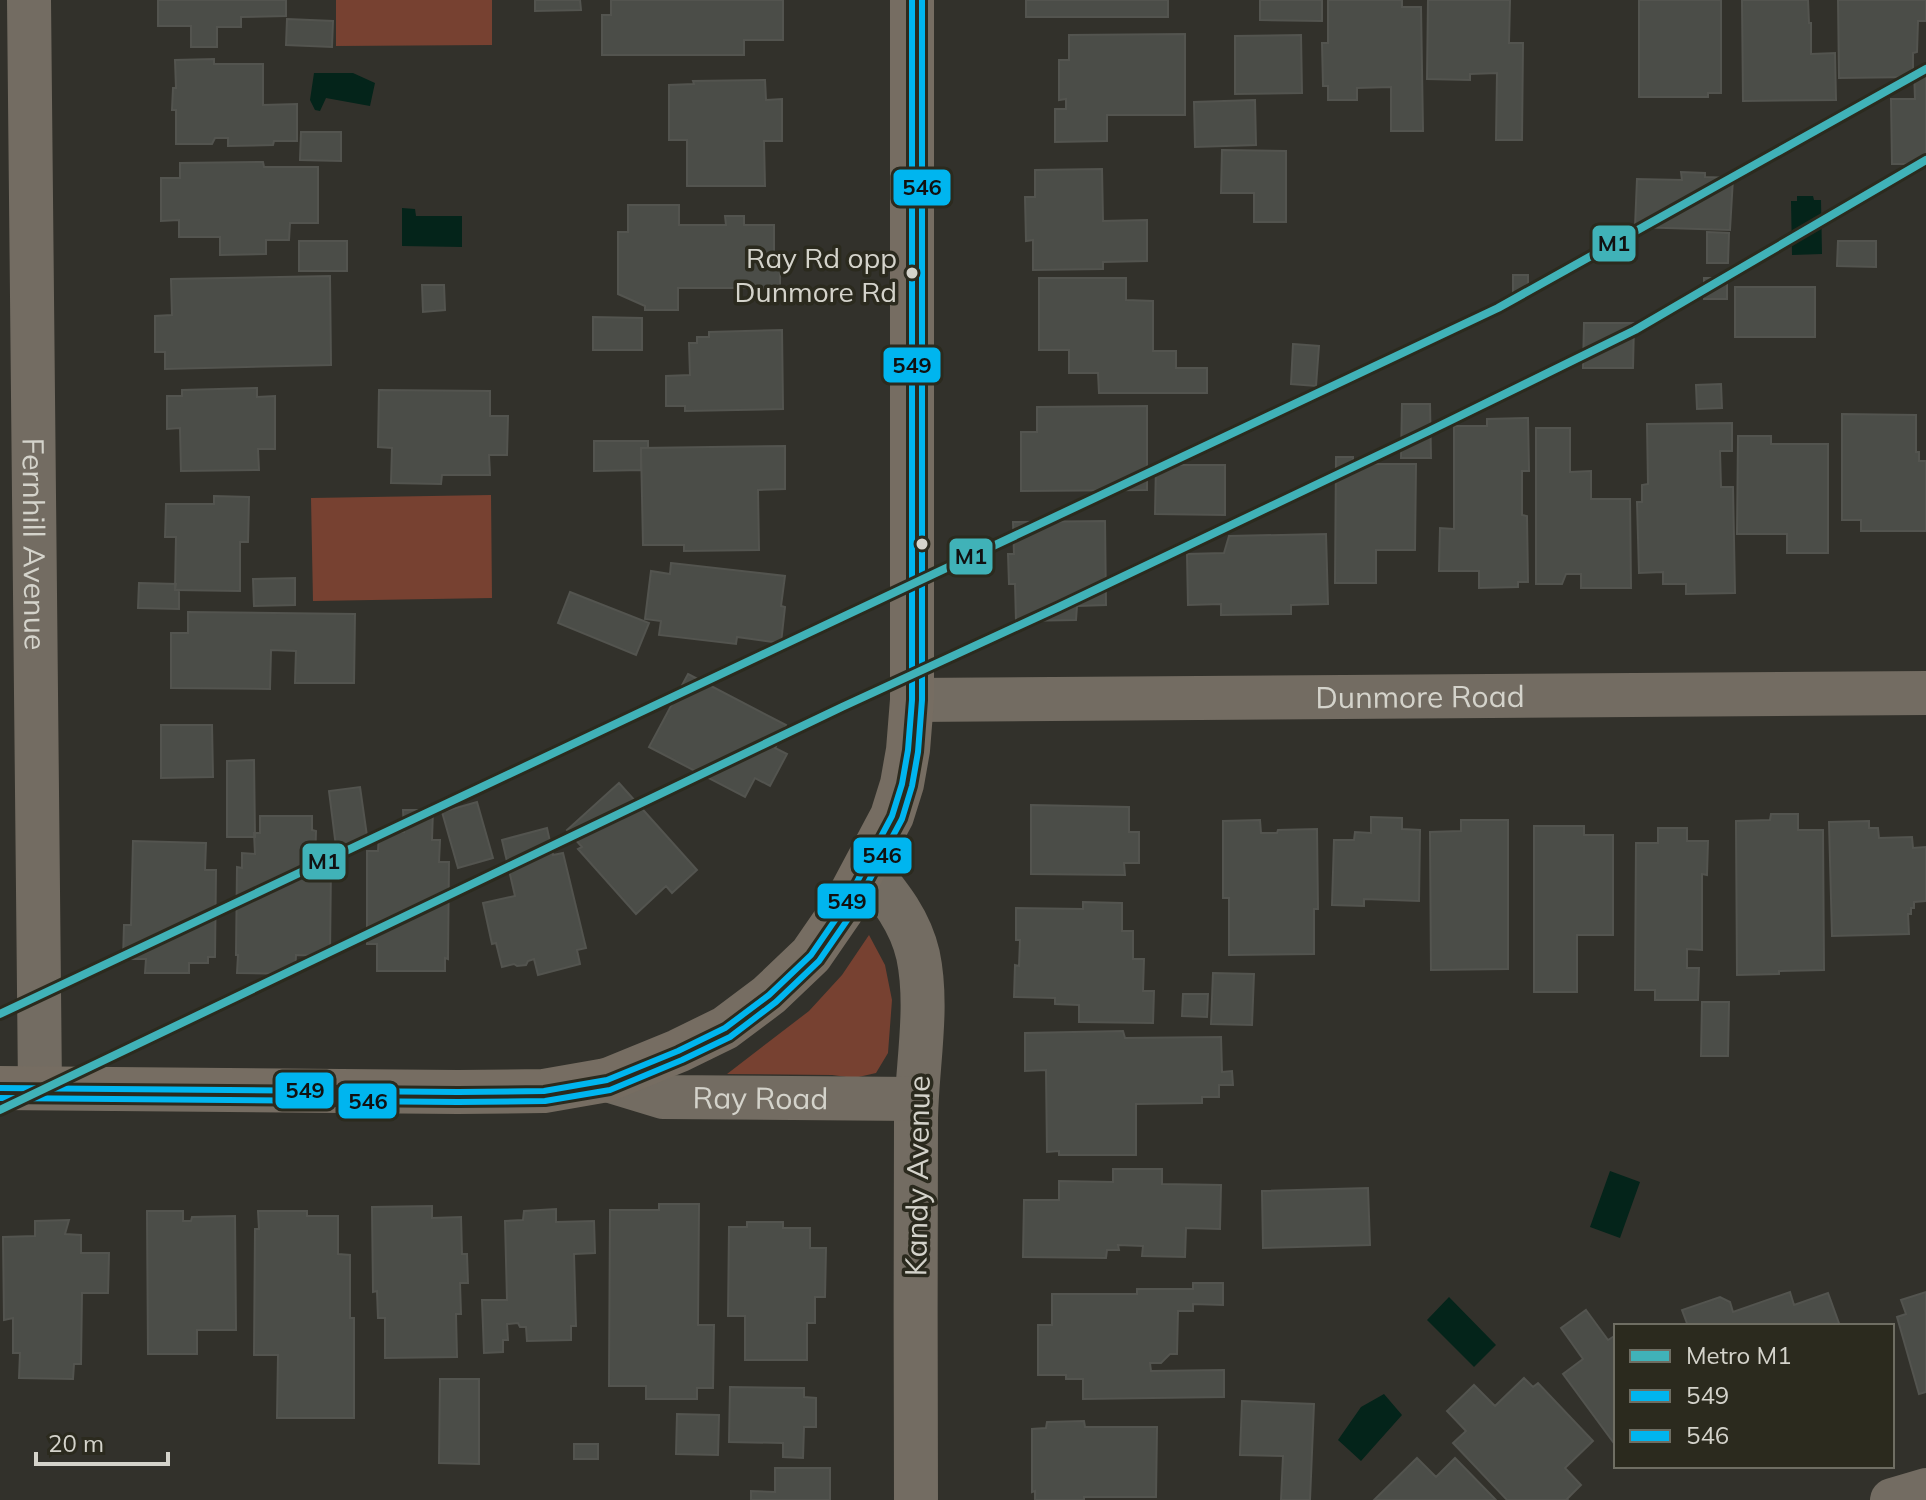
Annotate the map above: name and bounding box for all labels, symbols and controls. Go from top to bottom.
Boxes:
line badge: 546 [892,168,952,207]
text: 546 [902,173,942,201]
line badge: M1 [1591,224,1637,263]
text: M1 [1598,229,1630,257]
place label: Ray Rd opp Dunmore Rd [735,240,897,309]
marker: Ray Rd opp Dunmore Rd [904,265,920,281]
line badge: 549 [882,346,942,384]
text: 549 [892,351,932,379]
street label: Fernhill Avenue [14,438,55,650]
unlabelled marker [914,536,930,552]
line badge: M1 [948,537,994,576]
text: M1 [955,542,987,570]
street label: Dunmore Road [1315,677,1525,716]
line badge: 546 [852,836,913,875]
text: 546 [862,841,902,869]
line badge: M1 [301,842,347,881]
text: M1 [308,847,340,875]
line badge: 549 [816,882,877,920]
text: 549 [827,887,867,915]
line badge: 549 [274,1071,335,1110]
street label: Kandy Avenue [896,1075,938,1277]
text: 549 [285,1076,325,1104]
street label: Ray Road [692,1078,829,1117]
line badge: 546 [337,1082,398,1120]
text: 546 [348,1087,388,1115]
legend [1614,1324,1894,1468]
text: Metro M1 [1686,1340,1792,1370]
text: 549 [1686,1380,1729,1410]
scale bar [36,1416,168,1466]
text: 546 [1686,1420,1729,1450]
text: 20 m [48,1428,104,1458]

